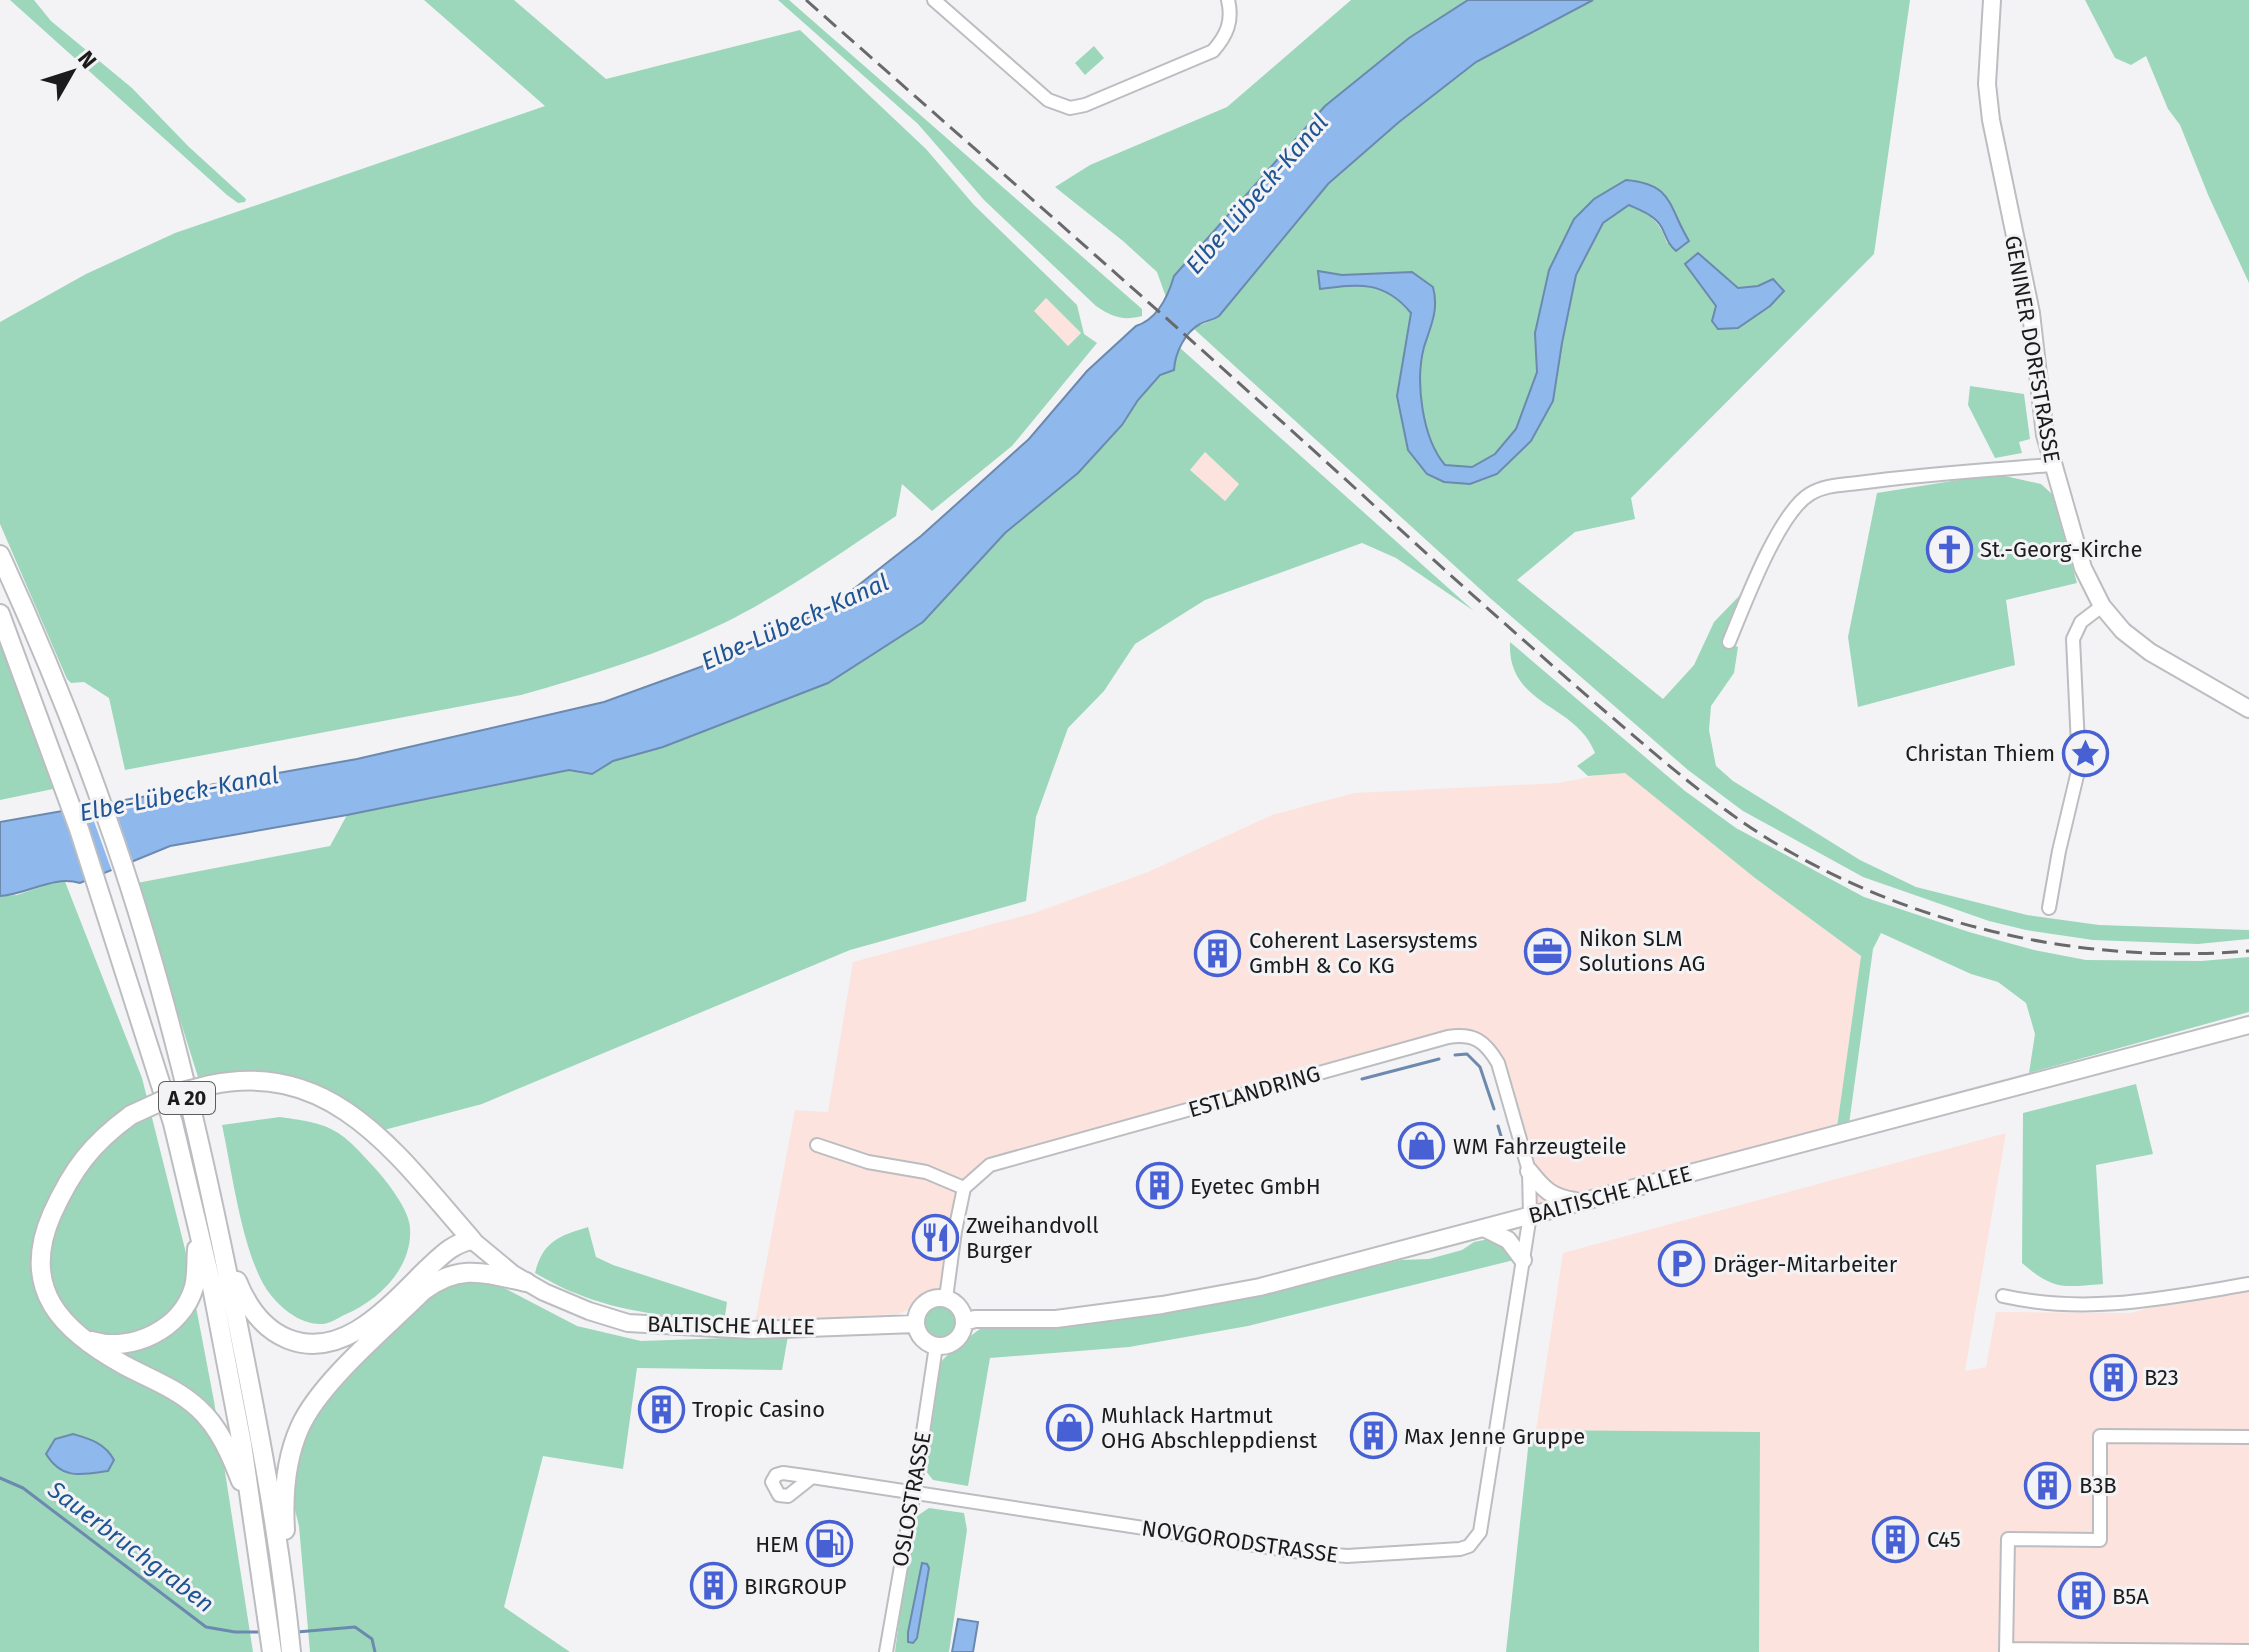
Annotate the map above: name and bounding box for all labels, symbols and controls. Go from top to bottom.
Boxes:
north arrow [32,32,112,112]
text: N [72,46,102,74]
water label: Elbe-Lübeck-Kanal [1180,109,1334,279]
street label: GENINER DORFSTRASSE [1999,233,2066,465]
church icon: St.-Georg-Kirche [1925,525,1973,573]
place label: St.-Georg-Kirche [1980,536,2142,563]
water label: Elbe-Lübeck-Kanal [697,568,893,676]
place icon: Christan Thiem [2062,729,2110,777]
place label: Christan Thiem [1905,740,2055,767]
water label: Elbe-Lübeck-Kanal [77,761,281,827]
place label: Nikon SLM Solutions AG [1579,925,1705,977]
place label: Coherent Lasersystems GmbH & Co KG [1249,927,1478,979]
office icon: Nikon SLM Solutions AG [1524,927,1572,975]
building icon: Coherent Lasersystems GmbH & Co KG [1194,929,1242,977]
street label: ESTLANDRING [1185,1060,1323,1123]
road number: A 20 [159,1082,215,1114]
shop icon: WM Fahrzeugteile [1398,1122,1446,1170]
place label: WM Fahrzeugteile [1453,1133,1627,1160]
street label: BALTISCHE ALLEE [1526,1160,1695,1229]
building icon: Eyetec GmbH [1135,1162,1183,1210]
place label: Eyetec GmbH [1190,1173,1321,1200]
place label: Zweihandvoll Burger [966,1212,1099,1264]
restaurant icon: Zweihandvoll Burger [911,1214,959,1262]
parking icon: Dräger-Mitarbeiter [1658,1240,1706,1288]
place label: Dräger-Mitarbeiter [1713,1251,1898,1278]
street label: BALTISCHE ALLEE [647,1311,815,1340]
building icon: B23 [2089,1353,2137,1401]
place label: B23 [2144,1364,2179,1391]
building icon: Tropic Casino [637,1385,685,1433]
place label: Tropic Casino [692,1396,825,1423]
place label: Muhlack Hartmut OHG Abschleppdienst [1101,1402,1317,1454]
shop icon: Muhlack Hartmut OHG Abschleppdienst [1046,1404,1094,1452]
building icon: Max Jenne Gruppe [1349,1412,1397,1460]
place label: Max Jenne Gruppe [1404,1423,1585,1450]
street label: OSLOSTRASSE [886,1429,937,1569]
building icon: B3B [2024,1461,2072,1509]
place label: B3B [2079,1472,2117,1499]
water label: Sauerbruchgraben [42,1475,219,1618]
street label: NOVGORODSTRASSE [1140,1514,1340,1569]
building icon: C45 [1872,1515,1920,1563]
fuel station icon: HEM [806,1520,854,1568]
place label: C45 [1927,1526,1961,1553]
place label: HEM [755,1531,799,1558]
building icon: BIRGROUP [689,1562,737,1610]
building icon: B5A [2057,1572,2105,1620]
place label: BIRGROUP [744,1573,847,1600]
place label: B5A [2112,1583,2149,1610]

